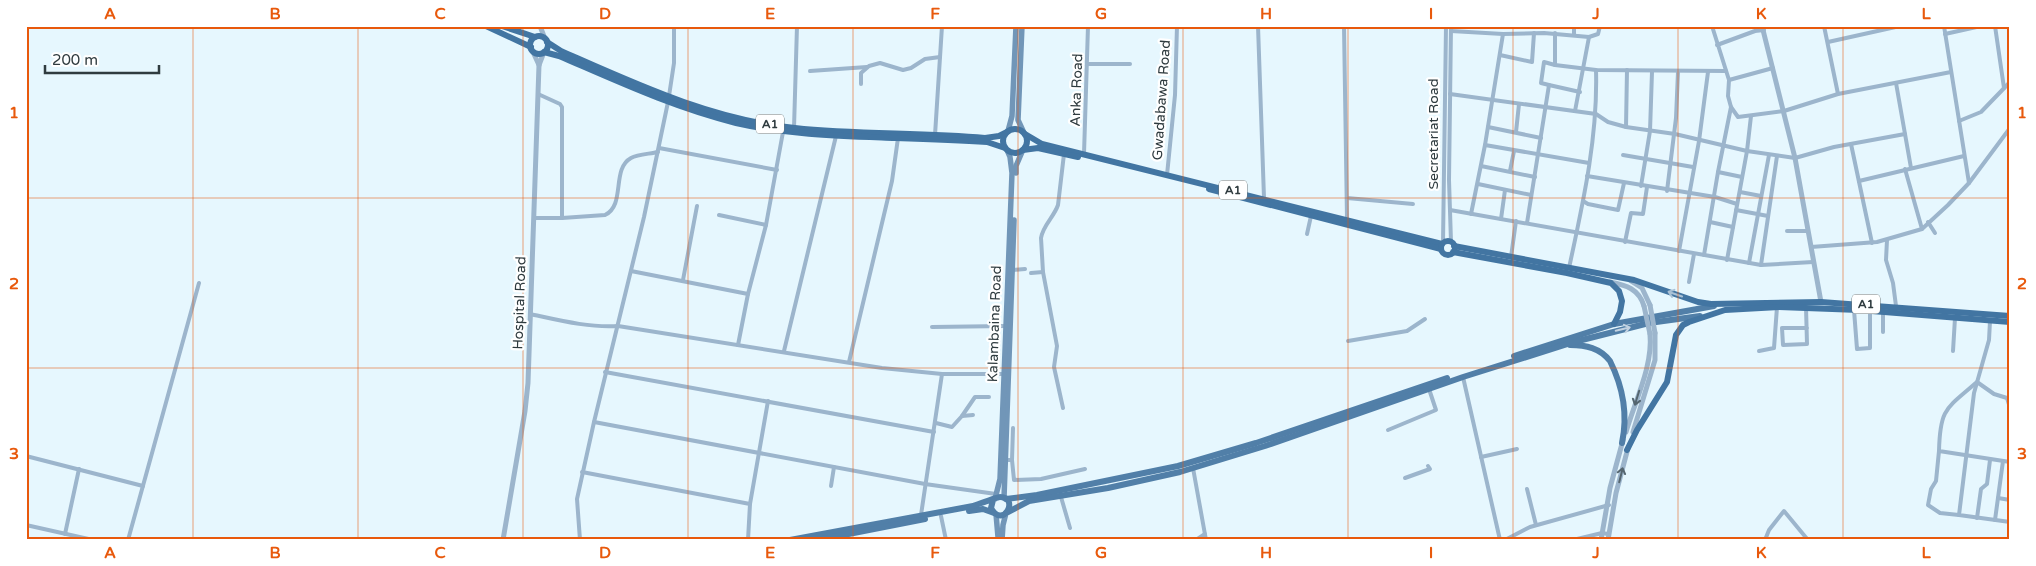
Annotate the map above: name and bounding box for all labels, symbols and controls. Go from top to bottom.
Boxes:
text: A [104,4,116,24]
text: B [269,4,281,24]
text: C [434,4,446,24]
text: D [599,4,611,24]
text: E [765,4,775,24]
text: F [930,4,940,24]
text: G [1095,4,1107,24]
text: H [1260,4,1272,24]
text: I [1429,4,1433,24]
text: J [1591,4,1600,24]
text: K [1756,4,1767,24]
text: L [1921,4,1931,24]
street label: Gwadabawa Road [1149,39,1174,161]
scale bar [45,42,159,74]
text: 200 m [52,51,98,69]
street label: Anka Road [1067,53,1086,127]
street label: Secretariat Road [1425,78,1442,190]
text: 1 [9,103,19,123]
text: 1 [2017,103,2027,123]
road number: A1 [756,115,784,134]
road number: A1 [1219,180,1247,200]
street label: Hospital Road [509,256,530,350]
street label: Kalambaina Road [984,265,1005,383]
text: 2 [9,274,19,294]
text: 2 [2017,274,2027,294]
one-way arrow [1667,289,1683,299]
road number: A1 [1852,294,1880,314]
one-way arrow [1615,324,1631,333]
one-way arrow [1631,390,1641,406]
text: 3 [9,444,19,464]
text: 3 [2017,444,2027,464]
one-way arrow [1617,467,1626,483]
text: A [104,543,116,563]
text: B [269,543,281,563]
text: C [434,543,446,563]
text: D [599,543,611,563]
text: E [765,543,775,563]
text: F [930,543,940,563]
text: G [1095,543,1107,563]
text: H [1260,543,1272,563]
text: I [1429,543,1433,563]
text: J [1591,543,1600,563]
text: K [1756,543,1767,563]
text: L [1921,543,1931,563]

